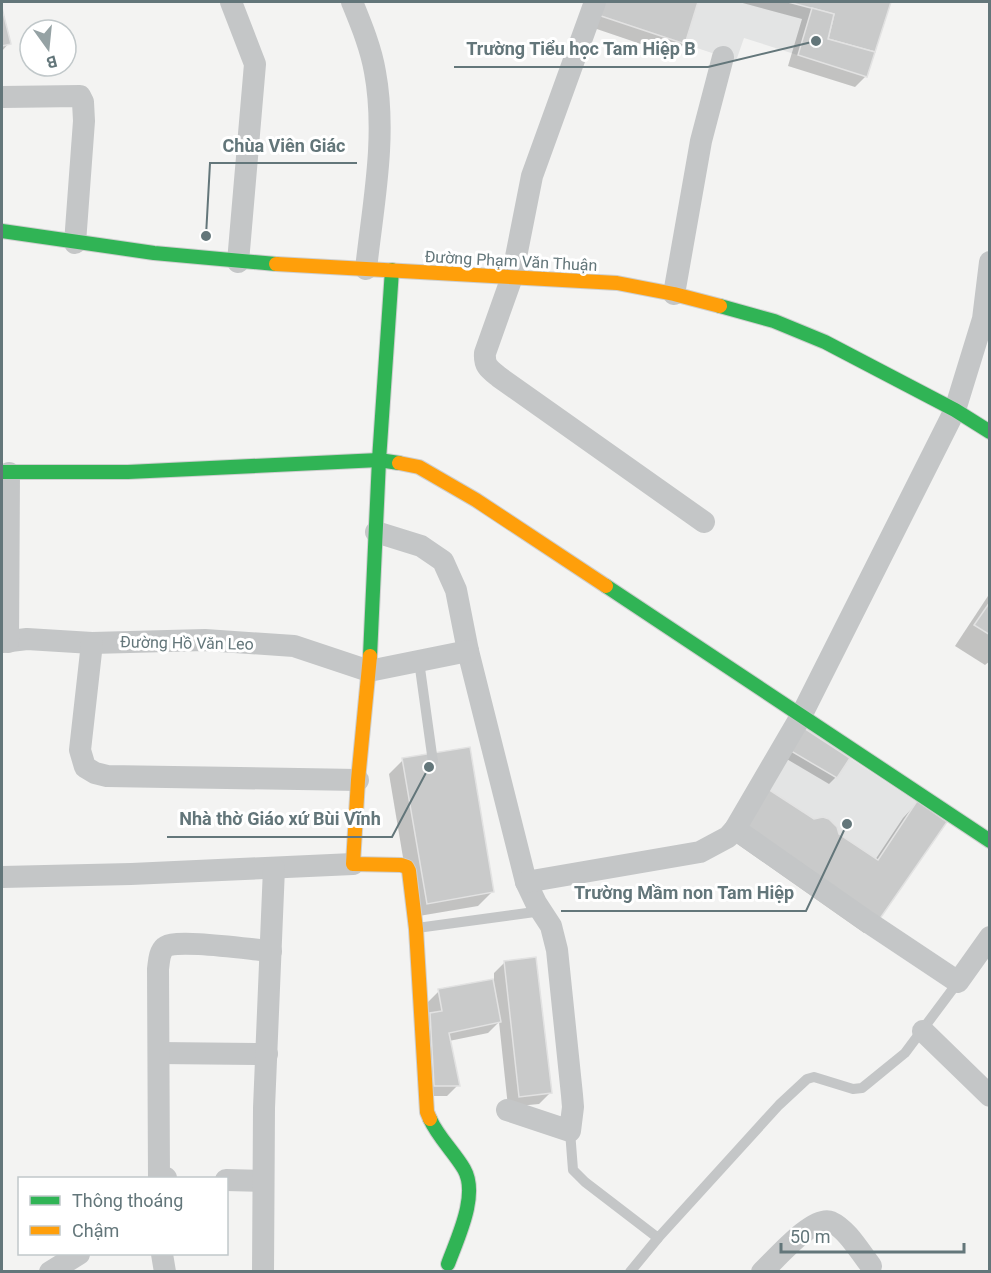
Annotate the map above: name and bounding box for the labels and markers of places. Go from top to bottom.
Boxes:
callout: Trường Tiểu học Tam Hiệp B [454,31,708,67]
callout: Chùa Viên Giác [210,127,357,163]
callout: Nhà thờ Giáo xứ Bùi Vĩnh [167,801,392,837]
callout: Trường Mầm non Tam Hiệp [561,875,806,911]

